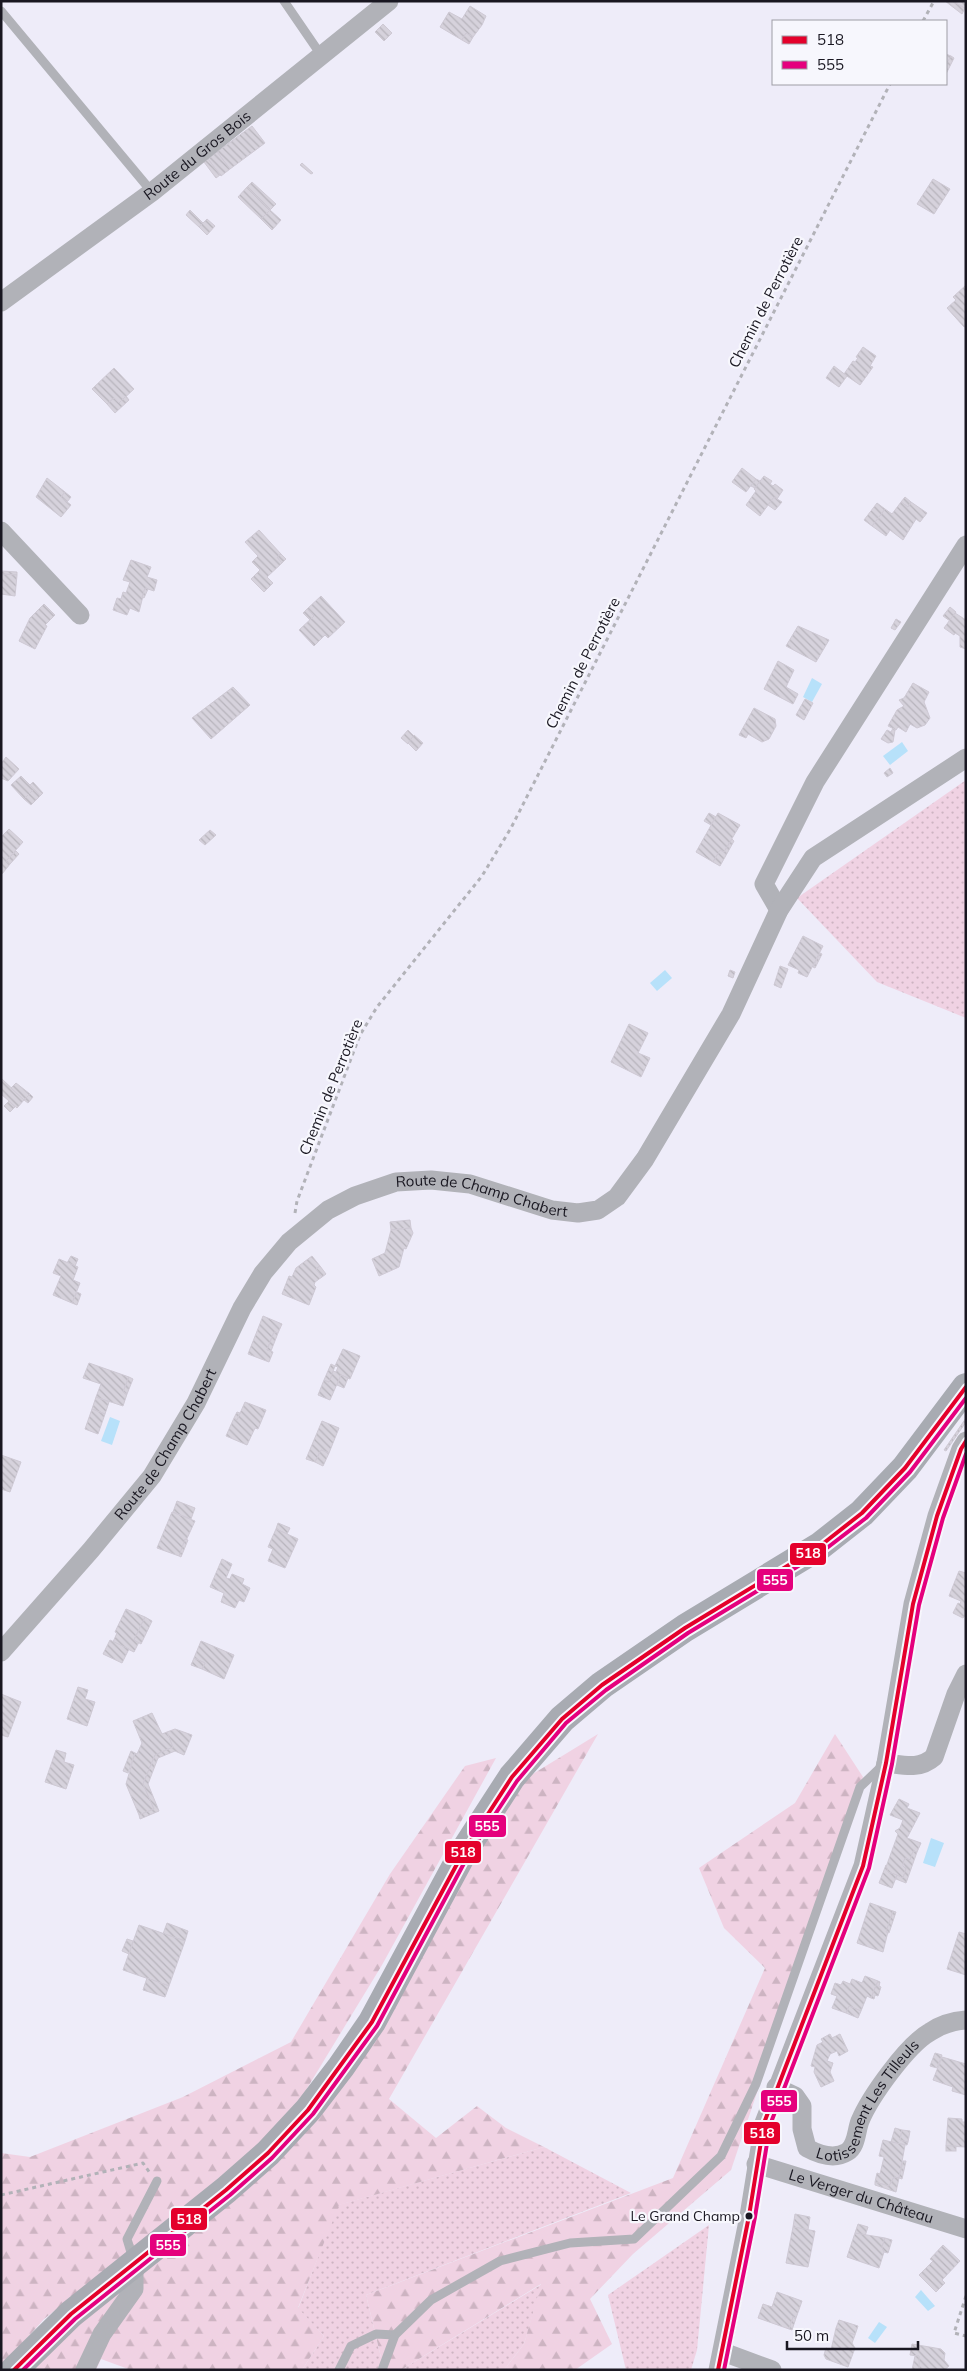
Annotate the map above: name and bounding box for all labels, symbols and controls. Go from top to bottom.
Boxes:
legend [772,20,947,85]
text: 518 [817,30,844,49]
text: 555 [817,55,844,74]
street label: Route du Gros Bois [140,106,255,204]
street label: Chemin de Perrotière [724,233,807,371]
street label: Chemin de Perrotière [541,594,624,732]
street label: Chemin de Perrotière [295,1016,367,1158]
street label: Route de Champ Chabert [395,1170,569,1221]
street label: Route de Champ Chabert [110,1365,220,1523]
line badge: 518 [789,1542,827,1566]
text: 518 [795,1544,821,1562]
line badge: 555 [756,1568,794,1592]
text: 555 [762,1571,788,1589]
line badge: 555 [468,1814,507,1838]
text: 555 [474,1817,500,1835]
line badge: 518 [444,1840,482,1864]
text: 518 [450,1843,476,1861]
street label: Lotissement Les Tilleuls [814,2035,923,2165]
line badge: 555 [760,2089,798,2113]
text: 555 [766,2092,792,2110]
line badge: 518 [743,2121,781,2145]
text: 518 [749,2124,775,2142]
street label: Le Verger du Château [786,2165,936,2227]
line badge: 518 [170,2207,208,2231]
place label: Le Grand Champ [630,2207,740,2225]
text: 518 [176,2210,202,2228]
marker: Le Grand Champ [744,2211,754,2221]
line badge: 555 [149,2233,187,2257]
text: 555 [155,2236,181,2254]
scale bar [787,2318,918,2350]
text: 50 m [794,2326,829,2345]

